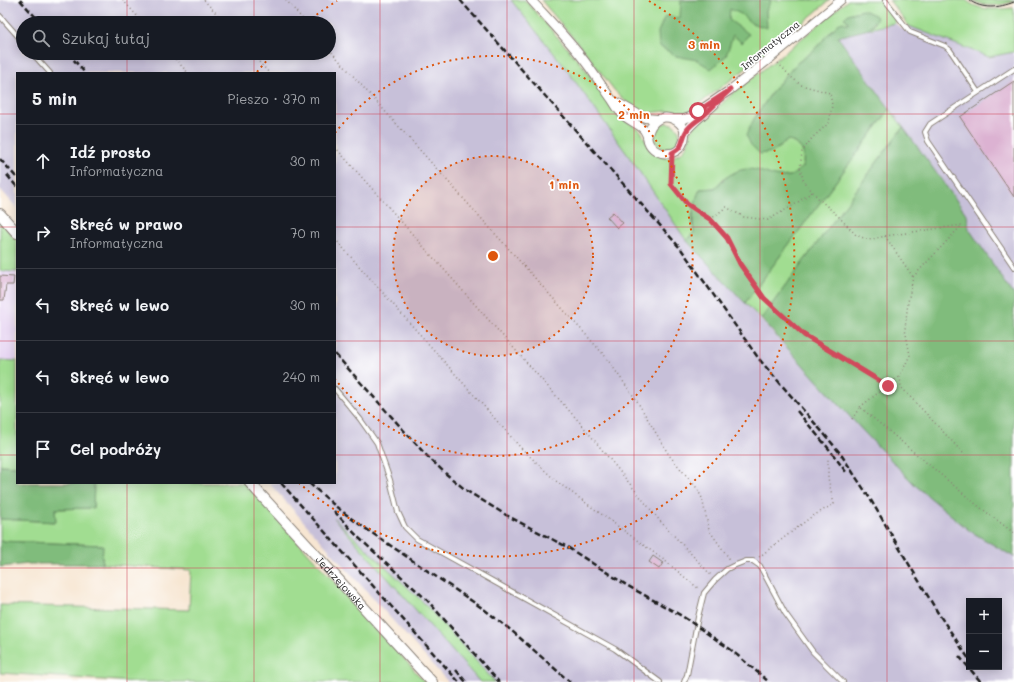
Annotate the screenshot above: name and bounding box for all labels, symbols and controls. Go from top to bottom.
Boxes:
search box [16,16,336,60]
street label: Informatyczna [738,17,802,73]
icon: search [30,27,52,49]
text: Szukaj tutaj [62,28,150,48]
text: 3 min [688,36,720,52]
text: 5 min [32,87,77,109]
text: Pieszo · 370 m [227,90,320,107]
route start [689,102,707,120]
text: 2 min [618,106,650,122]
text: Idź prosto [70,142,151,162]
icon: ahead [32,150,54,172]
text: 30 m [290,152,320,169]
text: Informatyczna [70,162,163,179]
text: 1 min [549,176,579,192]
text: Skręć w prawo [70,214,183,234]
icon: right [32,222,54,244]
text: 70 m [290,224,320,241]
text: Informatyczna [70,234,163,251]
centre of rings [486,249,500,263]
icon: left [32,294,54,316]
text: Skręć w lewo [70,295,169,315]
text: 30 m [290,296,320,313]
icon: left [32,366,54,388]
text: Skręć w lewo [70,367,169,387]
text: 240 m [283,368,320,385]
route end [879,377,897,395]
icon: arrive [32,438,54,460]
text: Cel podróży [70,439,161,459]
street label: Jędrzejowska [313,553,369,613]
map controls [966,598,1002,670]
button: + [966,598,1002,634]
button: − [966,634,1002,670]

